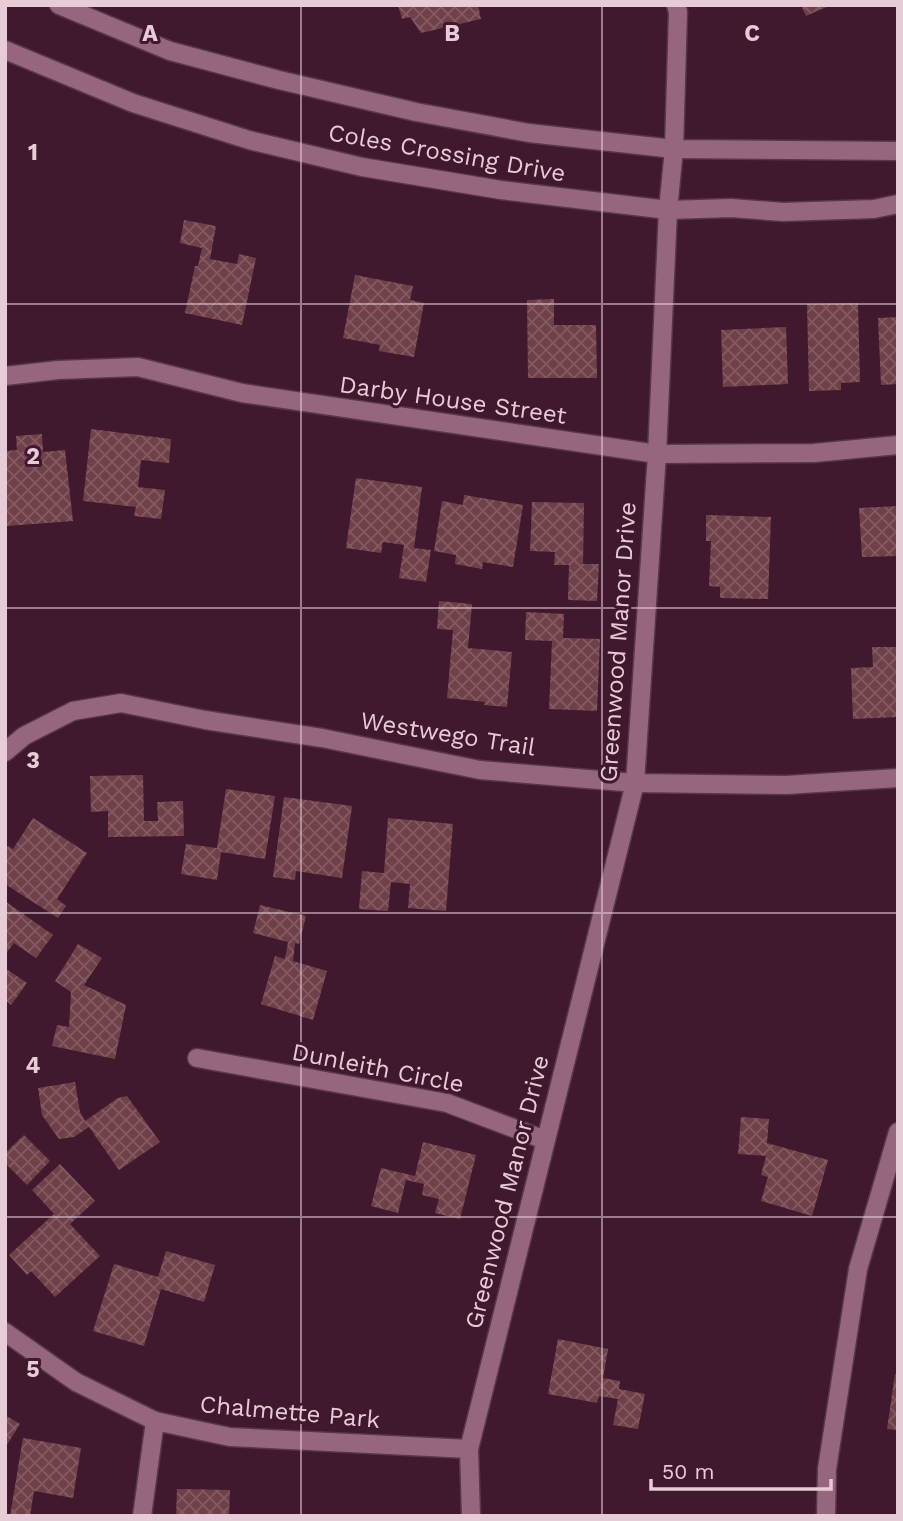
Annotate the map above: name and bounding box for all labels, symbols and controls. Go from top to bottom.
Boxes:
text: A [142,20,158,47]
text: B [444,20,460,47]
text: C [744,20,760,47]
street label: Coles Crossing Drive [326,118,568,188]
text: 1 [28,139,38,166]
street label: Darby House Street [338,370,568,430]
text: 2 [26,443,40,470]
street label: Greenwood Manor Drive [594,501,642,783]
street label: Westwego Trail [359,706,538,762]
text: 3 [26,747,40,774]
street label: Dunleith Circle [290,1038,466,1098]
text: 4 [26,1052,41,1079]
street label: Greenwood Manor Drive [459,1052,555,1332]
text: 5 [26,1356,40,1383]
street label: Chalmette Park [199,1390,382,1434]
scale bar [651,1448,831,1492]
text: 50 m [662,1459,714,1484]

